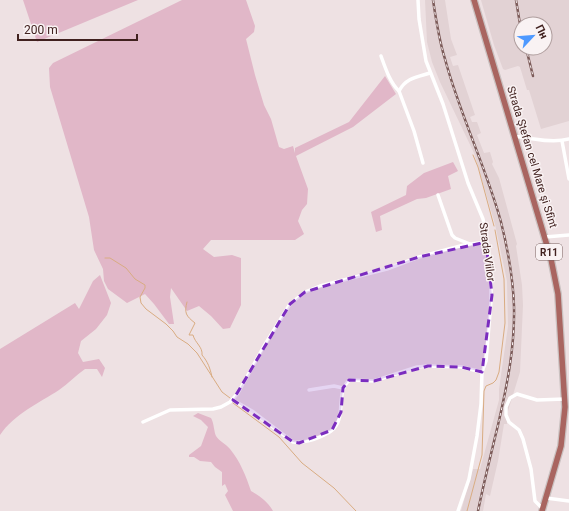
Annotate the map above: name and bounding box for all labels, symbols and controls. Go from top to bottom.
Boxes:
scale bar [18,16,137,42]
north arrow [513,16,553,56]
text: 200 m [24,23,58,37]
text: Пн [533,23,550,41]
street label: Strada Ştefan cel Mare şi Sfînt [504,84,560,230]
street label: Strada Viilor [476,222,498,283]
road number: R11 [536,244,562,260]

